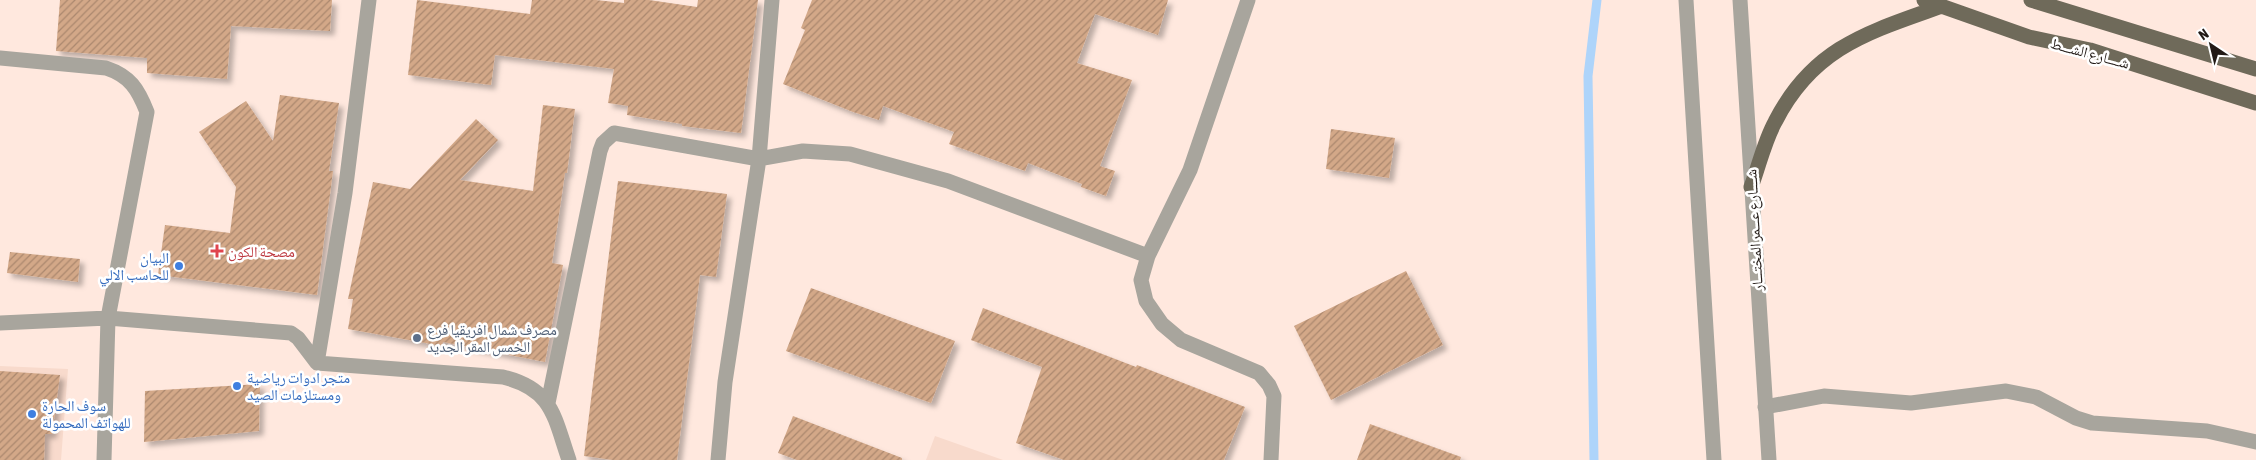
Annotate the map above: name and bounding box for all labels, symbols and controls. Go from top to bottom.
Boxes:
north arrow [2186,20,2236,70]
text: N [2196,25,2212,43]
street label: شــــارع الشـــط [2048,34,2131,74]
street label: شــــارع عـــمر المختـــار [1742,168,1768,292]
place label: مصحة الكون [228,243,295,262]
marker: مصحة الكون [210,244,224,258]
place label: البيان للحاسب الالي [99,249,169,286]
marker: البيان للحاسب الالي [173,260,185,272]
place label: مصرف شمال افريقيا فرع الخمس المقر الجديد [427,321,557,357]
marker: مصرف شمال افريقيا فرع الخمس المقر الجديد [411,332,423,344]
place label: متجر ادوات رياضية ومستلزمات الصيد [247,369,350,404]
marker: متجر ادوات رياضية ومستلزمات الصيد [231,380,243,392]
place label: سوف الحارة للهواتف المحمولة [42,397,131,432]
marker: سوف الحارة للهواتف المحمولة [26,408,38,420]

